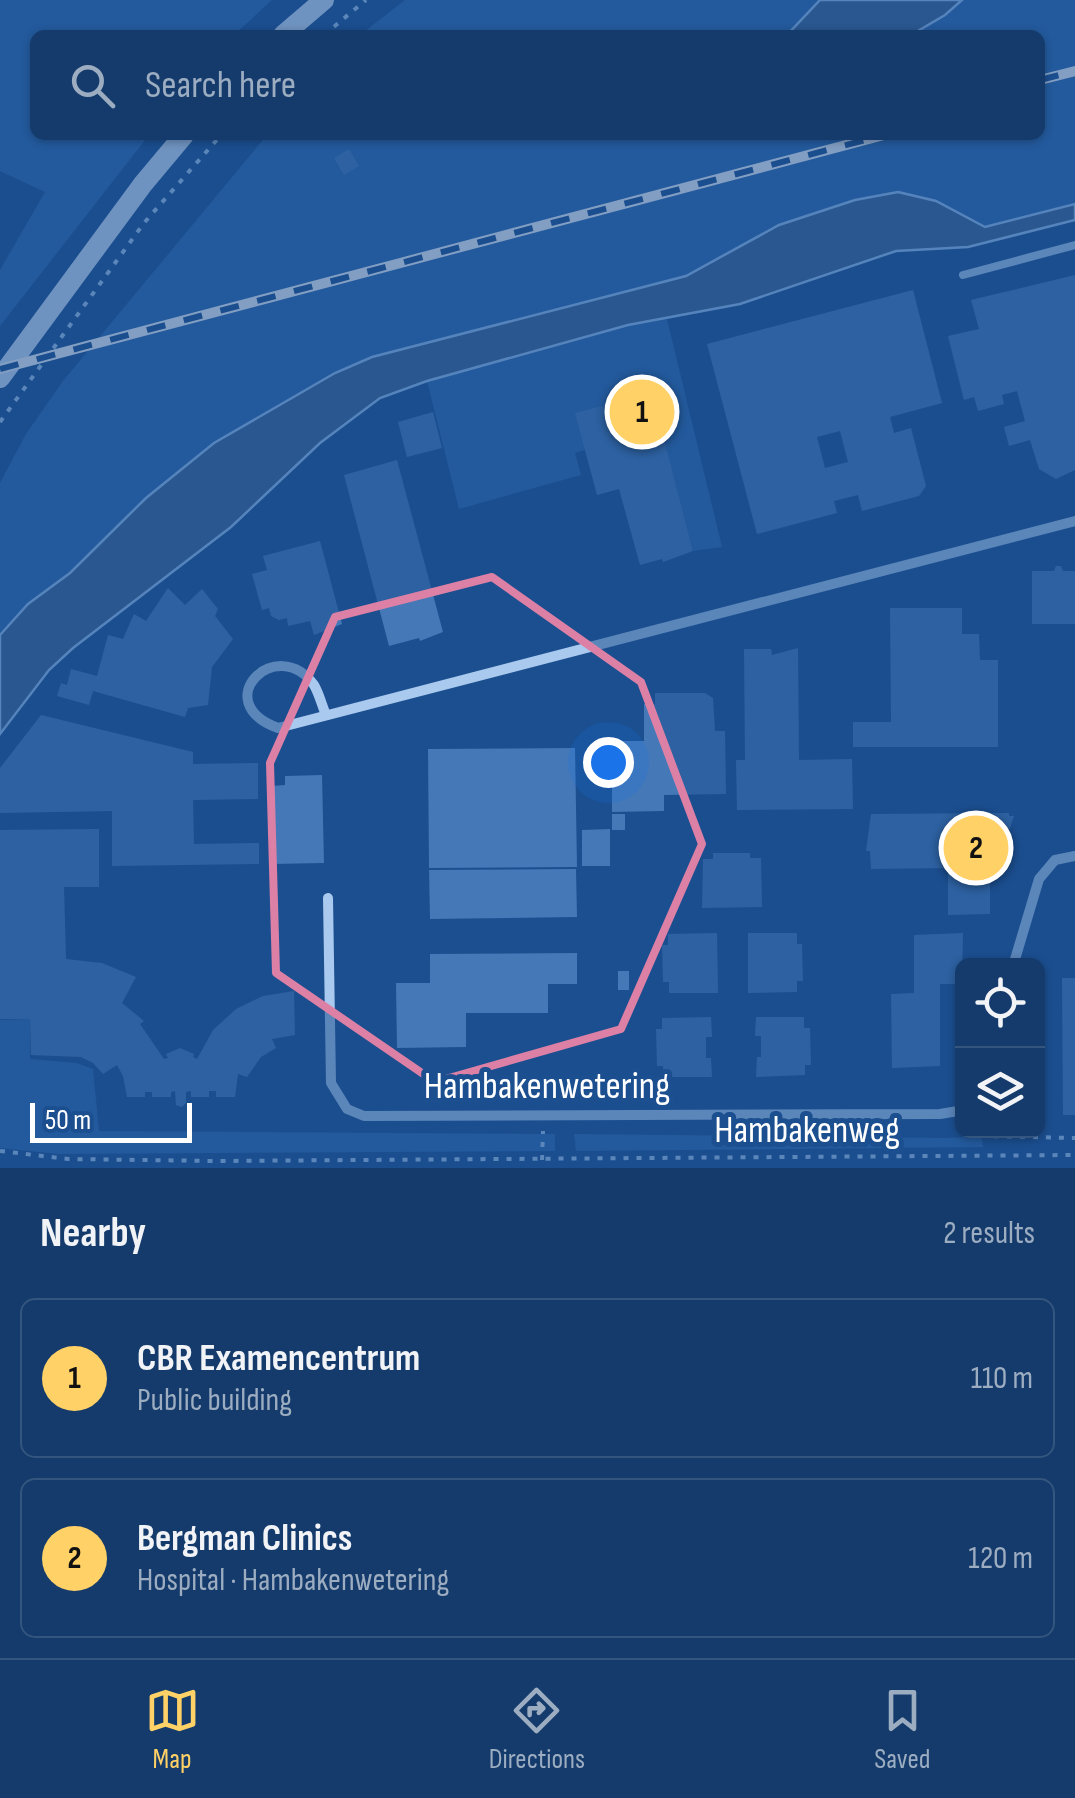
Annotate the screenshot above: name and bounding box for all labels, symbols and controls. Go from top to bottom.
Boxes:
search box [30,30,1045,140]
icon: search [65,58,120,113]
text: Search here [145,63,296,108]
pin: 1 [610,374,674,450]
your location [583,737,634,788]
pin: 2 [944,810,1008,886]
map controls [955,958,1045,1138]
button: locate [955,958,1045,1048]
button: layers [955,1048,1045,1138]
street label: Hambakenwetering [424,1064,670,1109]
scale bar [30,1098,192,1142]
text: 50 m [45,1104,91,1137]
street label: Hambakenweg [714,1108,900,1153]
text: Nearby [40,1208,146,1259]
text: 2 results [943,1214,1035,1253]
text: CBR Examencentrum [137,1336,420,1381]
text: 1 [68,1359,81,1398]
text: 110 m [971,1359,1033,1398]
text: Public building [137,1381,292,1420]
text: Bergman Clinics [137,1516,352,1561]
text: 2 [67,1539,82,1578]
text: 120 m [968,1539,1033,1578]
text: Hospital · Hambakenwetering [137,1561,449,1600]
tab: Map [145,1683,200,1776]
tab: Directions [489,1683,585,1776]
tab: Saved [874,1683,930,1776]

